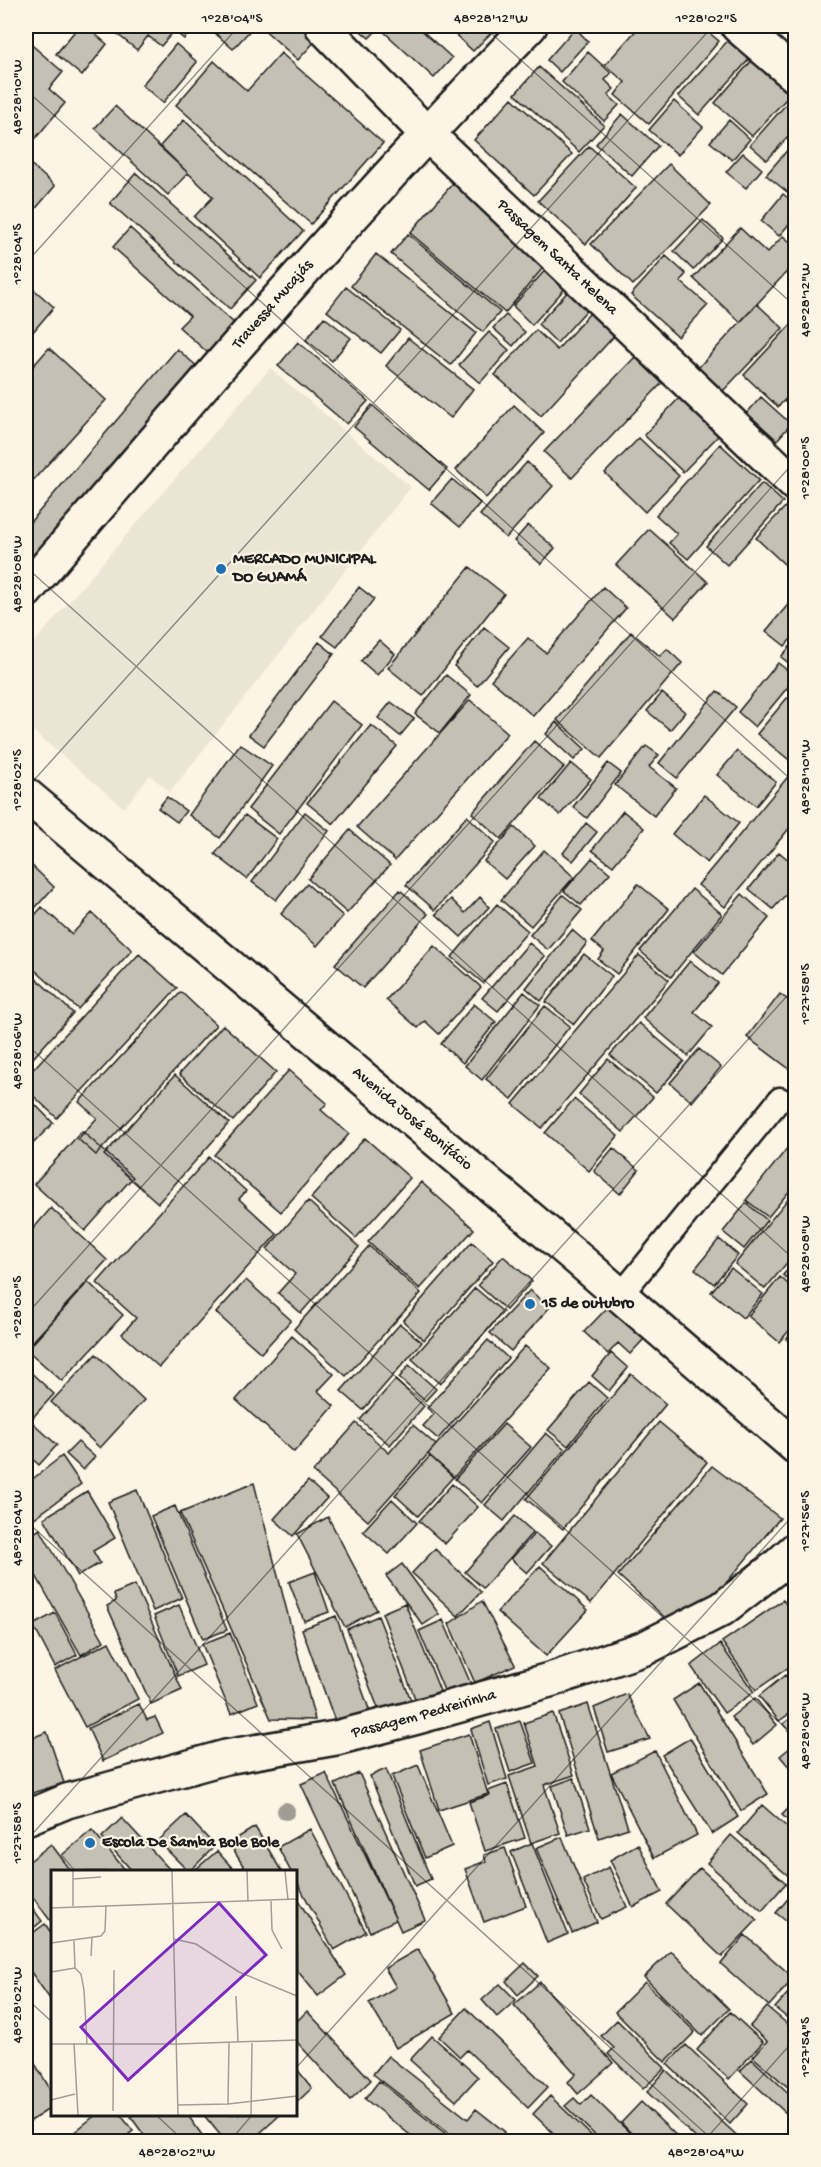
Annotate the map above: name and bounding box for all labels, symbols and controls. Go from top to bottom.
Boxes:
text: 1°28'04"S [201,10,263,28]
text: 48°28'12"W [454,10,528,28]
text: 1°28'02"S [674,10,737,28]
text: 48°28'10"W [9,59,27,135]
street label: Passagem Santa Helena [492,195,622,320]
text: 1°28'04"S [9,223,27,286]
street label: Travessa Mucajás [228,256,318,354]
text: 48°28'12"W [797,263,815,337]
text: 1°28'00"S [797,437,815,500]
text: 48°28'08"W [9,535,27,613]
place label: MERCADO MUNICIPAL DO GUAMÁ [231,551,377,588]
marker: MERCADO MUNICIPAL DO GUAMÁ [214,562,228,576]
text: 48°28'10"W [797,739,815,815]
text: 1°28'02"S [9,749,27,812]
text: 1°27'58"S [797,963,815,1026]
text: 48°28'06"W [9,1012,27,1089]
street label: Avenida José Bonifácio [348,1063,476,1175]
text: 48°28'08"W [797,1215,815,1293]
text: 1°28'00"S [9,1276,27,1339]
place label: 15 de outubro [541,1295,635,1314]
marker: 15 de outubro [523,1297,537,1311]
text: 48°28'04"W [9,1490,27,1566]
text: 1°27'56"S [797,1491,815,1552]
street label: Passagem Pedreirinha [349,1686,499,1743]
text: 48°28'06"W [797,1692,815,1769]
text: 1°27'58"S [9,1802,27,1865]
place label: Escola De Samba Bole Bole [102,1834,280,1853]
marker: Escola De Samba Bole Bole [83,1836,97,1850]
inset map [51,1870,297,2116]
text: 48°28'02"W [9,1967,27,2043]
text: 1°27'54"S [797,2017,815,2078]
text: 48°28'02"W [139,2144,215,2162]
text: 48°28'04"W [668,2144,744,2162]

